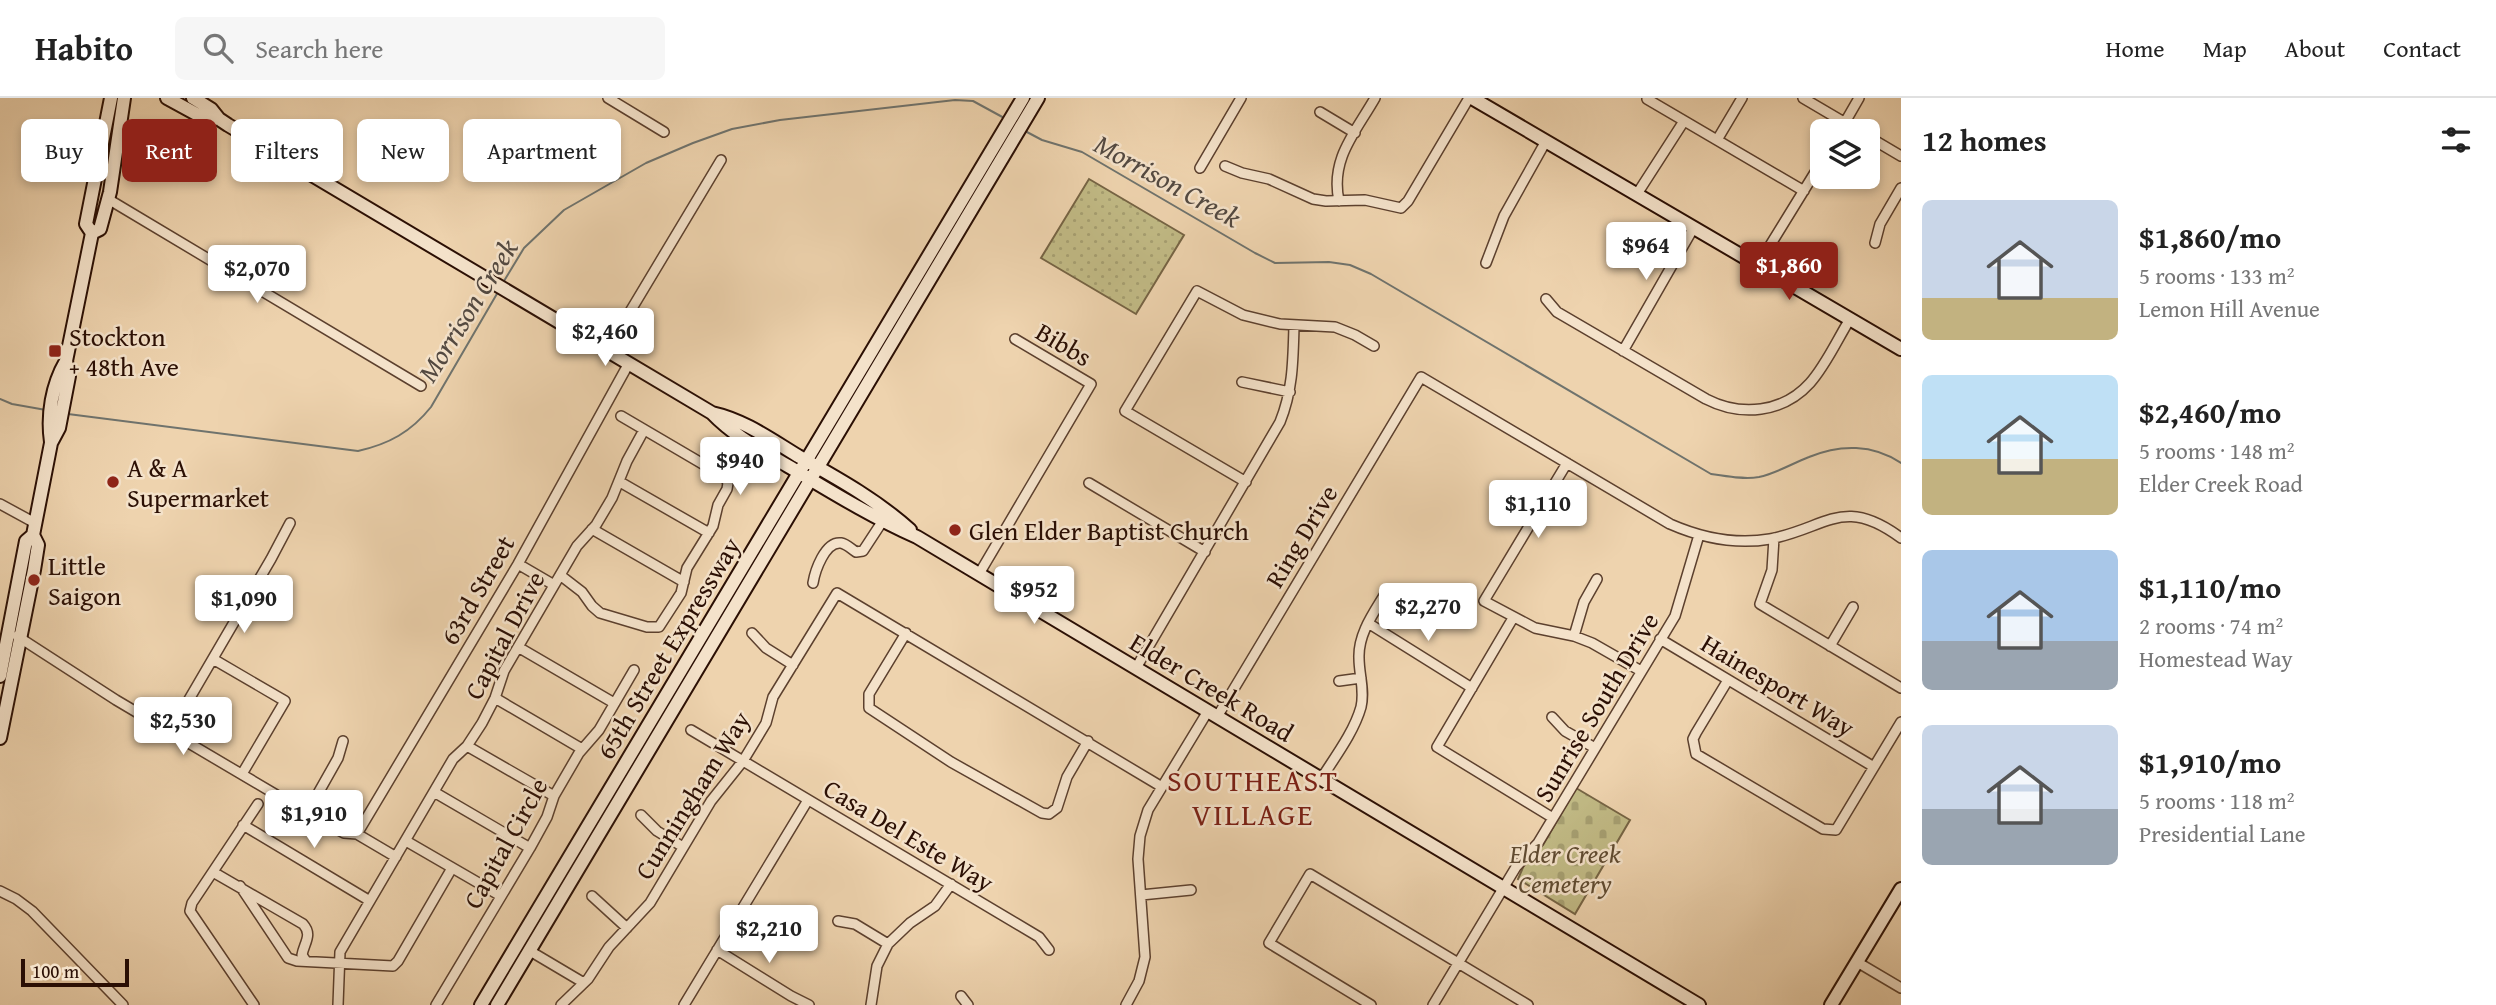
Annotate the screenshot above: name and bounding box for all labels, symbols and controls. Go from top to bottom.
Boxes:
search box [175,17,665,80]
text: Habito [35,24,133,72]
icon: search [199,29,237,67]
text: Search here [255,29,383,68]
text: Home [2106,31,2165,66]
text: Map [2203,31,2247,66]
text: About [2285,31,2345,66]
text: Contact [2383,31,2461,66]
text: 12 homes [1922,118,2047,162]
chip: Buy [21,119,108,182]
chip: Rent [122,119,217,182]
chip: Filters [231,119,343,182]
chip: New [357,119,449,182]
chip: Apartment [463,119,621,182]
map controls [1810,119,1880,189]
button: layers [1810,119,1880,189]
icon: filters [2437,121,2475,159]
water label: Morrison Creek [1087,123,1249,237]
text: $1,860/mo [2139,215,2281,259]
pin: $964 [1605,222,1687,282]
text: $964 [1622,228,1670,261]
icon: home [1978,228,2062,312]
water label: Morrison Creek [407,230,527,390]
pin: $1,860 [1732,242,1846,302]
pin: $2,070 [200,246,314,305]
text: $1,860 [1756,248,1822,281]
text: $2,070 [224,251,290,284]
text: 5 rooms · 133 m² [2139,259,2294,292]
text: Lemon Hill Avenue [2139,292,2320,325]
pin: $2,460 [548,308,662,368]
street label: Bibbs [1029,312,1099,376]
text: $2,460 [572,314,638,347]
place label: Stockton + 48th Ave [69,317,179,386]
marker: Stockton + 48th Ave [47,343,63,359]
text: $2,460/mo [2139,390,2281,434]
icon: home [1978,403,2062,487]
text: 5 rooms · 148 m² [2139,434,2294,467]
pin: $940 [699,438,781,497]
text: $940 [716,443,764,476]
place label: A & A Supermarket [127,448,269,517]
text: Elder Creek Road [2139,467,2303,500]
marker: A & A Supermarket [105,474,121,490]
street label: Ring Drive [1255,477,1347,595]
pin: $1,110 [1481,480,1595,540]
text: $1,110 [1505,486,1571,519]
place label: Glen Elder Baptist Church [969,511,1249,550]
marker: Glen Elder Baptist Church [947,522,963,538]
street label: 63rd Street [430,528,524,652]
street label: 65th Street Expressway [586,530,750,766]
place label: Little Saigon [48,546,121,615]
street label: Capital Drive [454,564,554,706]
text: $1,110/mo [2139,565,2281,609]
pin: $952 [993,566,1075,626]
marker: Little Saigon [26,572,42,588]
text: $952 [1010,572,1058,605]
pin: $1,090 [187,575,301,635]
icon: home [1978,578,2062,662]
text: $1,090 [211,581,277,614]
pin: $2,270 [1371,584,1485,643]
text: $2,270 [1395,589,1461,622]
street label: Sunrise South Drive [1524,605,1668,809]
text: 2 rooms · 74 m² [2139,609,2283,642]
street label: Elder Creek Road [1123,623,1301,751]
street label: Hainesport Way [1694,624,1862,746]
text: Homestead Way [2139,642,2293,675]
pin: $2,530 [126,698,240,757]
text: $2,530 [150,703,216,736]
street label: Cunningham Way [624,703,760,887]
text: $1,910/mo [2139,740,2281,784]
icon: home [1978,753,2062,837]
district label: SOUTHEAST VILLAGE [1167,758,1339,836]
street label: Casa Del Este Way [816,769,1002,901]
street label: Capital Circle [453,770,557,916]
text: 5 rooms · 118 m² [2139,784,2294,817]
pin: $1,910 [257,790,371,850]
text: $1,910 [281,796,347,829]
text: Presidential Lane [2139,817,2306,850]
park label: Elder Creek Cemetery [1508,834,1621,903]
pin: $2,210 [712,906,826,965]
text: $2,210 [736,911,802,944]
scale bar [21,956,130,988]
text: 100 m [32,957,79,985]

